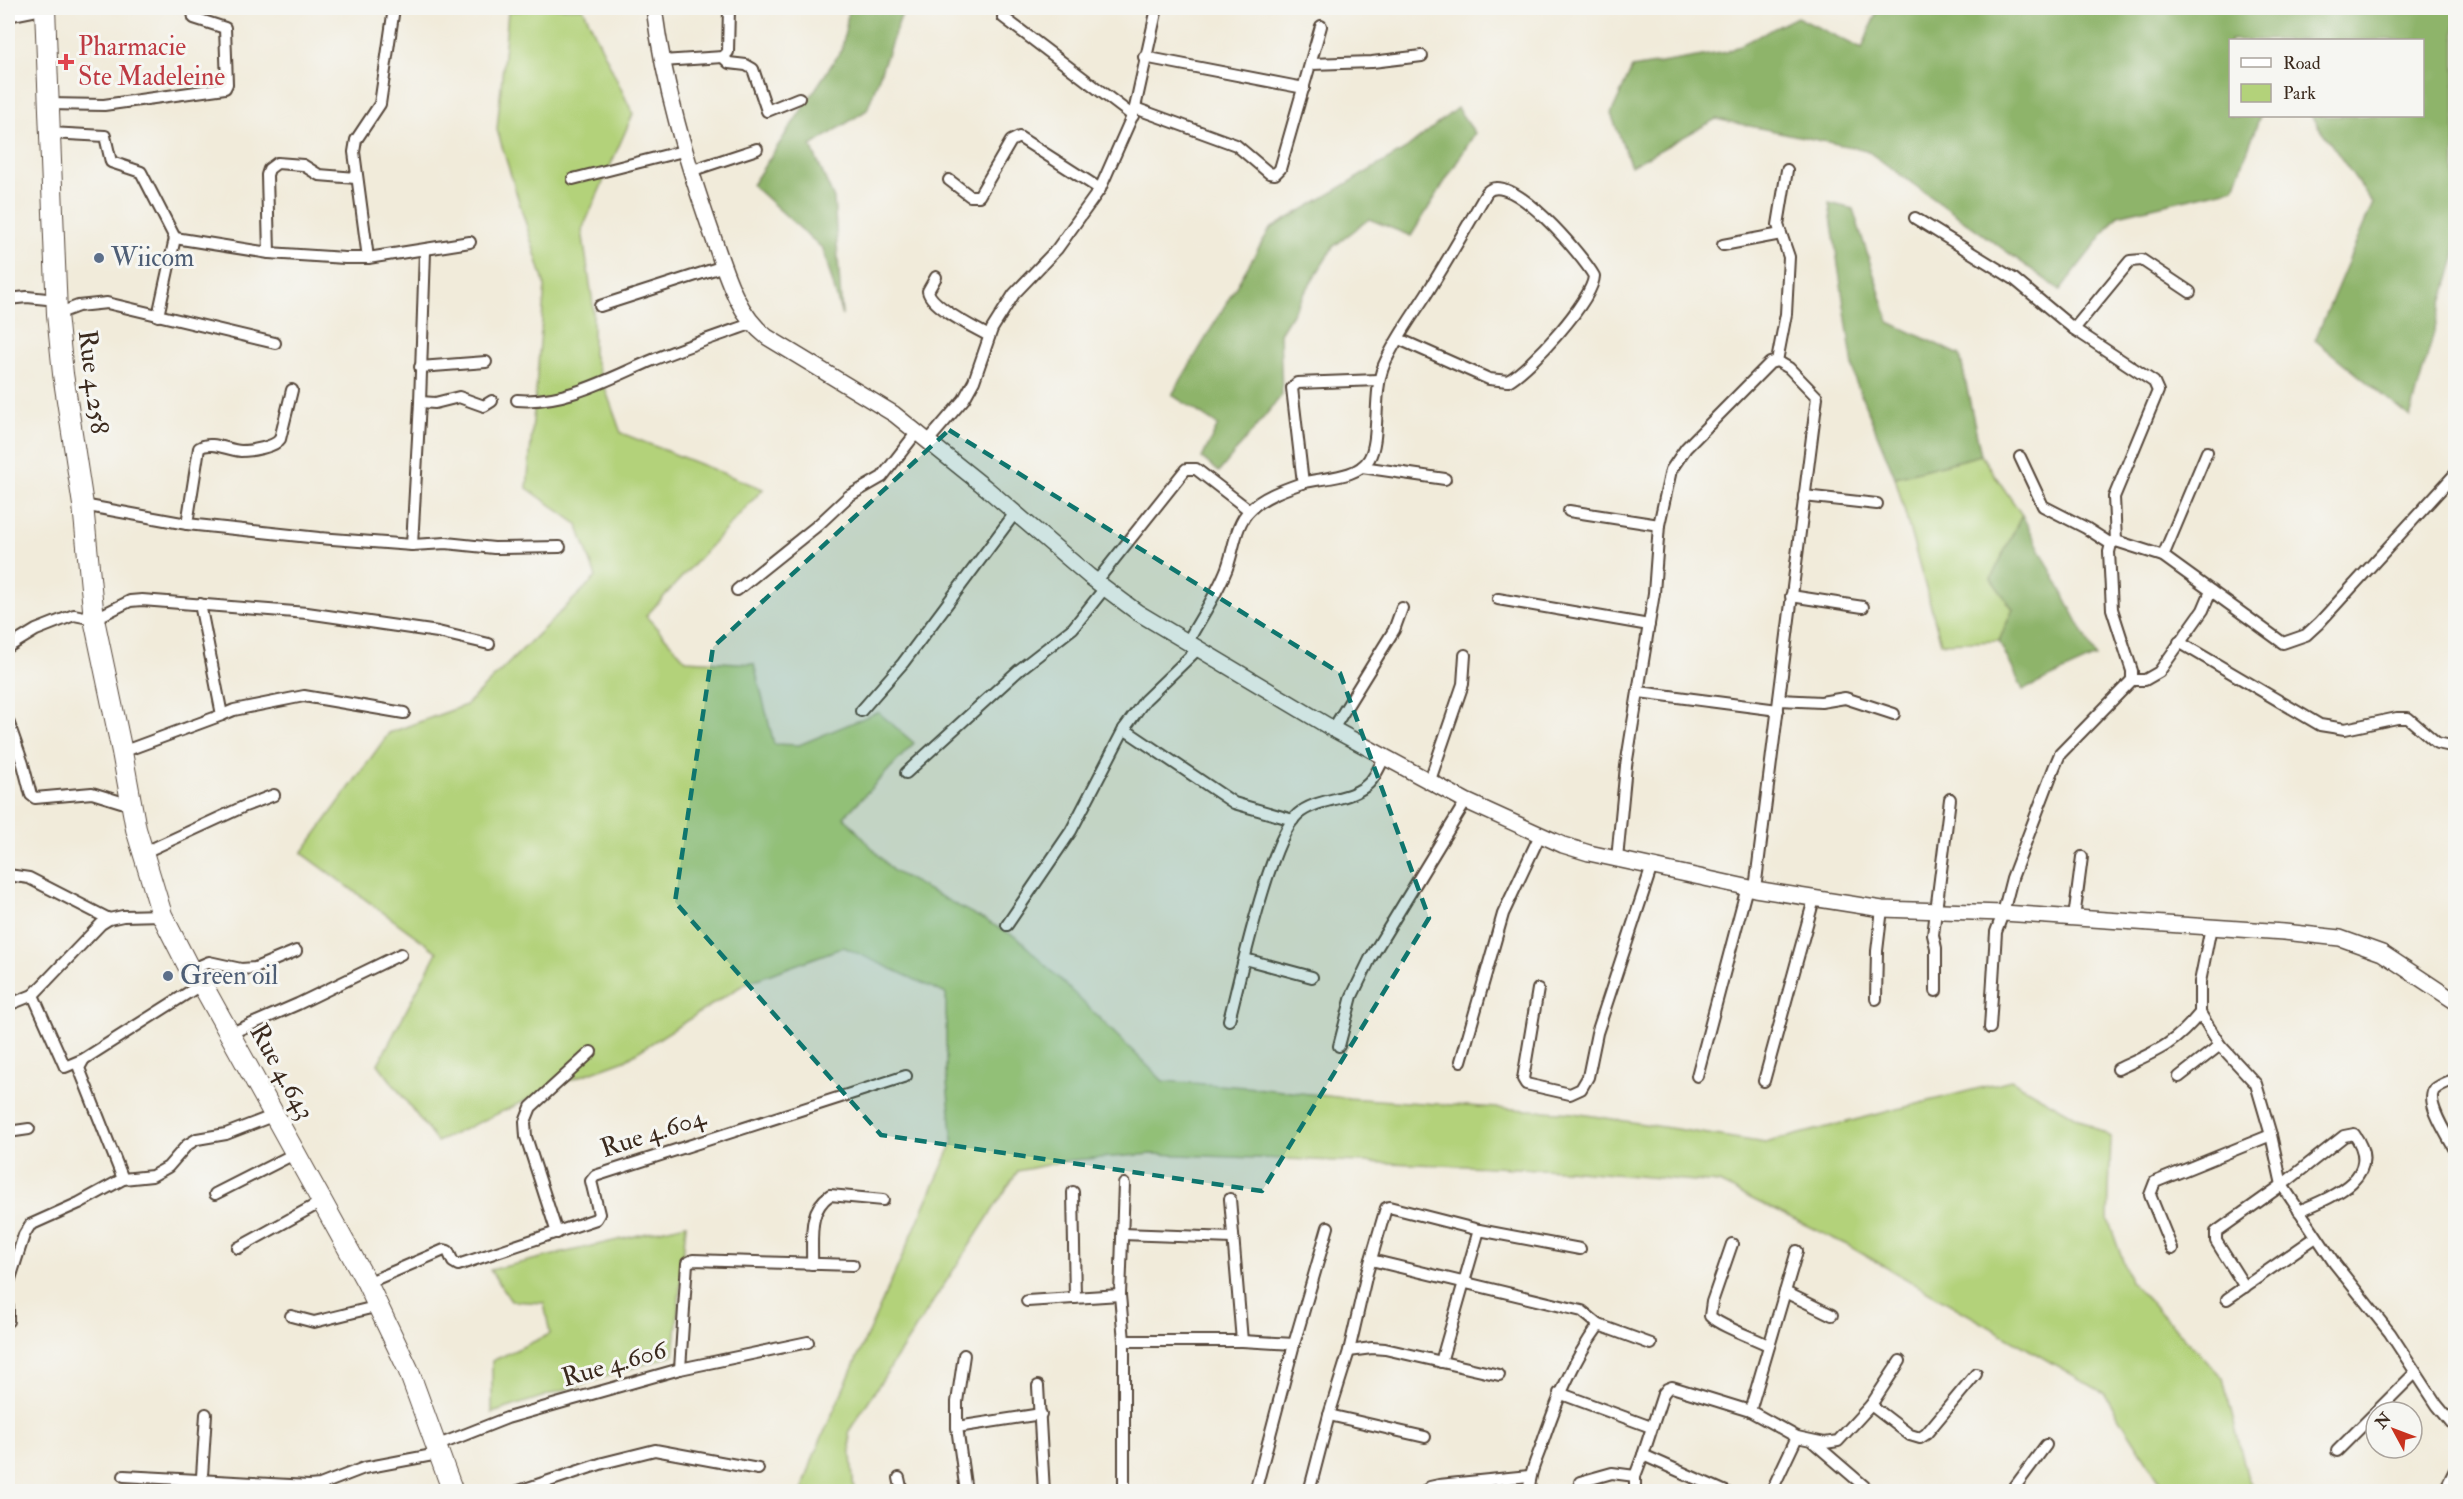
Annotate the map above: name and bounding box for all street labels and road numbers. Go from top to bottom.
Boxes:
street label: Rue 4.258 [71,328,115,436]
street label: Rue 4.643 [243,1018,321,1126]
street label: Rue 4.604 [597,1101,710,1165]
street label: Rue 4.606 [558,1333,672,1394]

